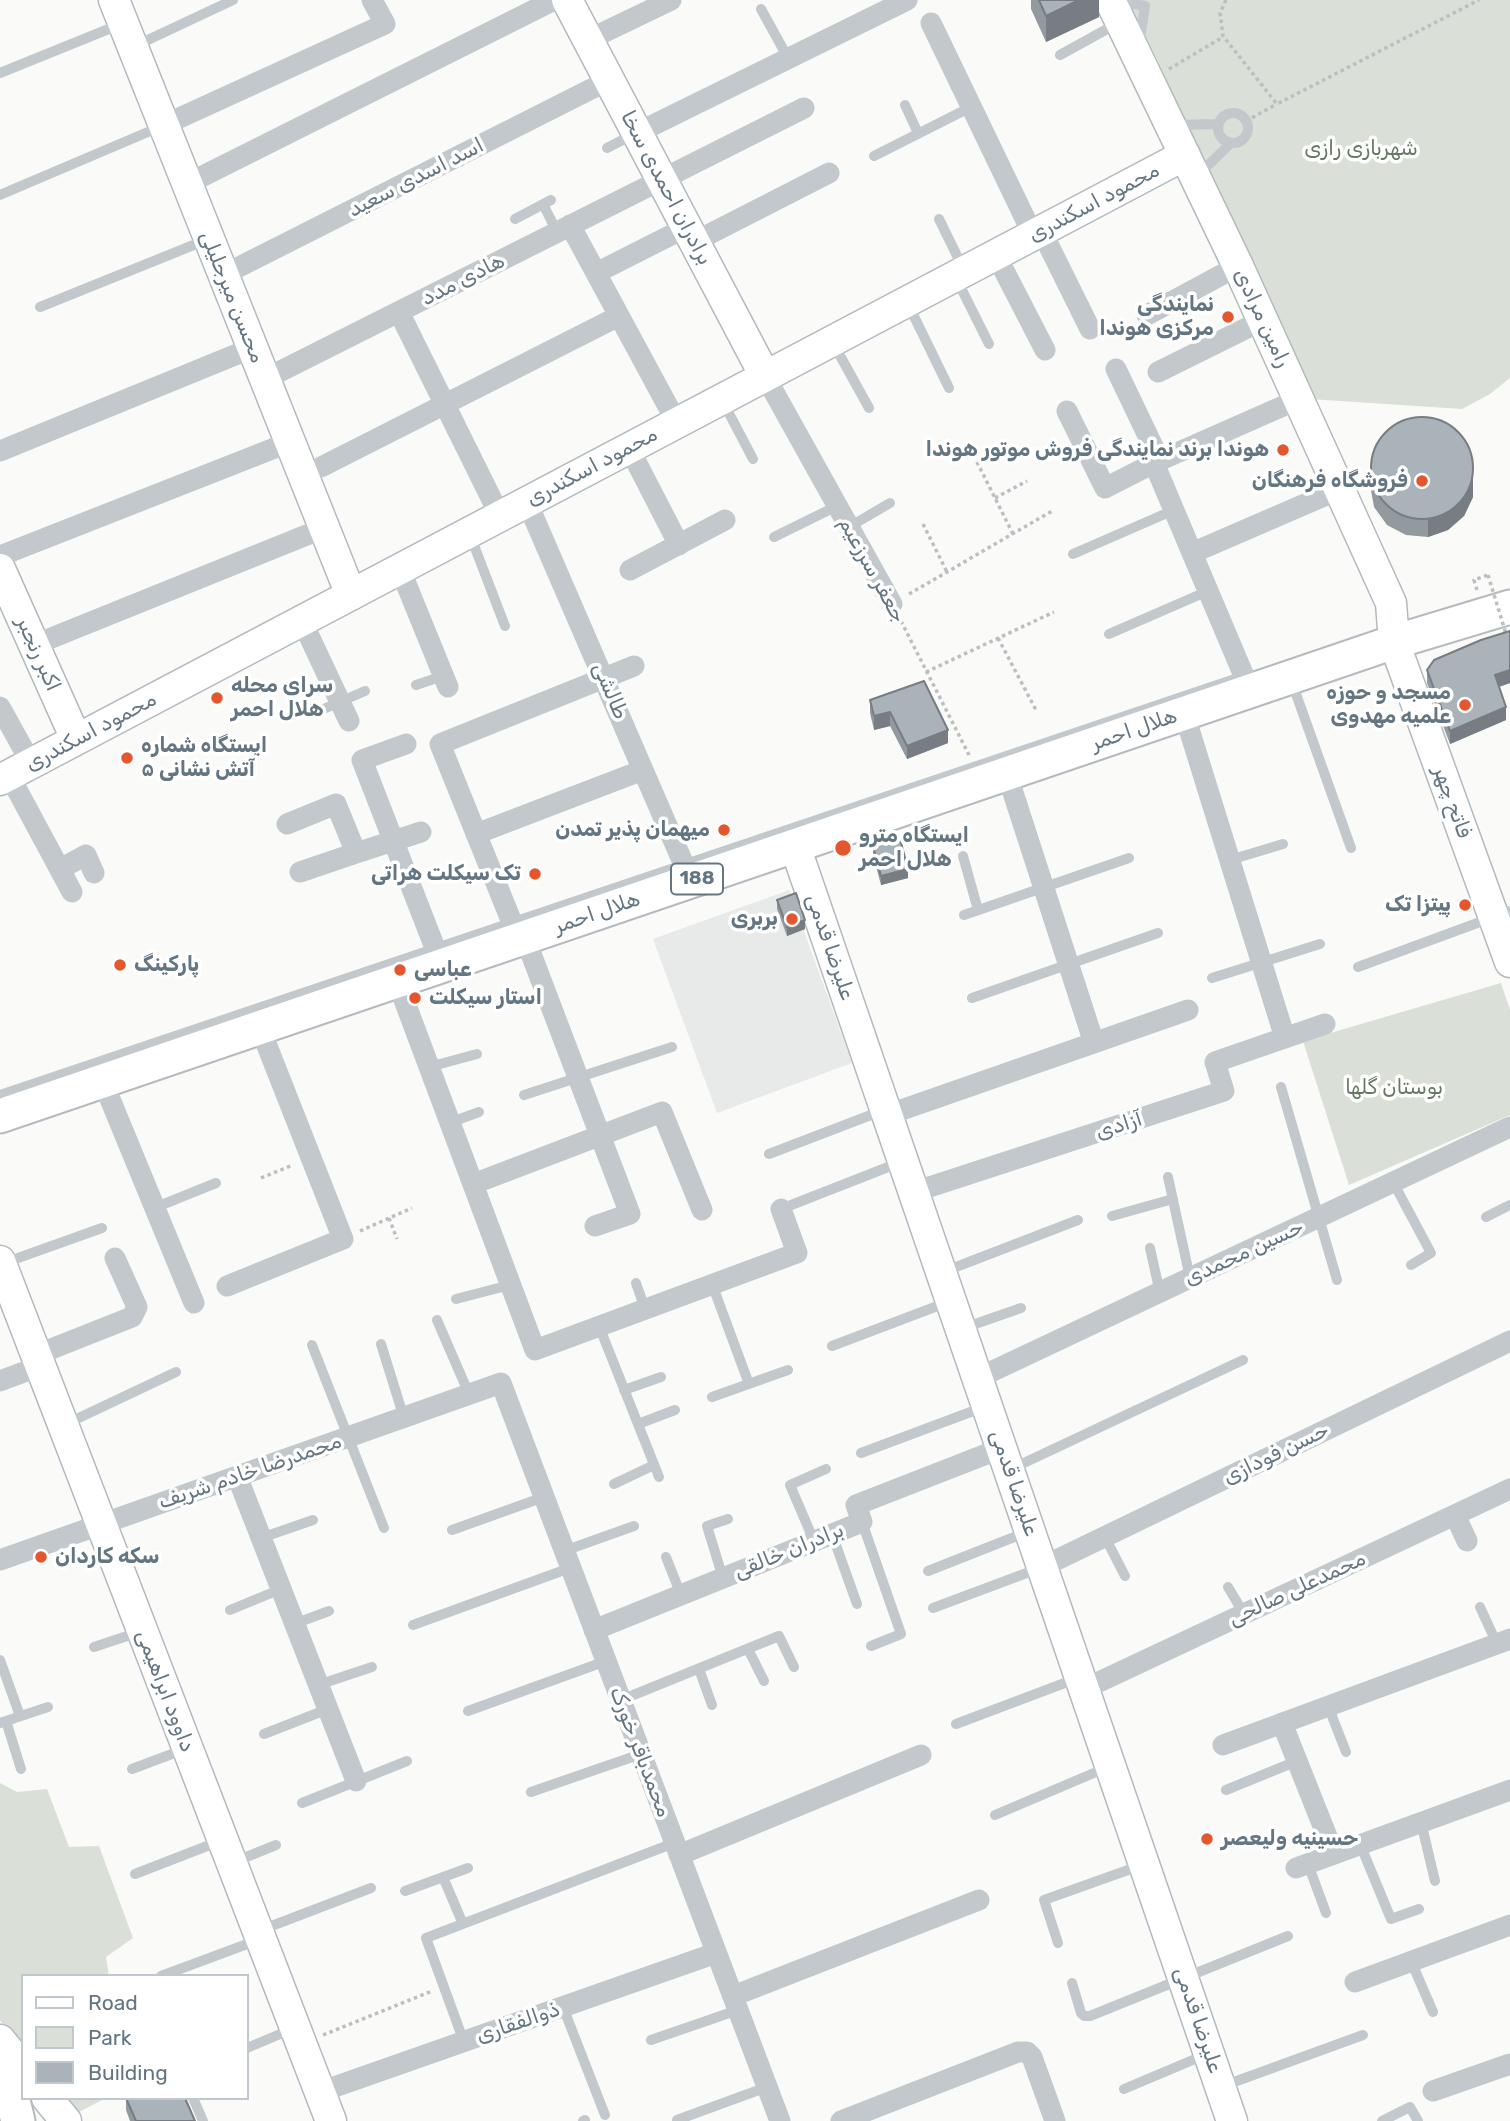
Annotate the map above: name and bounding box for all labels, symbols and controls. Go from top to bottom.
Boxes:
street label: برادران احمدی سخا [615,107,717,269]
street label: اسد اسدی سعید [344,133,488,223]
park label: شهربازی رازی [1304,136,1418,162]
street label: محمود اسکندری [1024,158,1164,248]
street label: محسن میرجلیلی [194,227,270,367]
street label: هادی مدد [417,248,509,312]
street label: رامین مرادی [1228,265,1296,371]
place label: نمایندگی مرکزی هوندا [1099,292,1214,342]
marker: نمایندگی مرکزی هوندا [1220,309,1236,325]
street label: محمود اسکندری [522,422,662,512]
place label: هوندا برند نمایندگی فروش موتور هوندا [926,437,1269,463]
marker: هوندا برند نمایندگی فروش موتور هوندا [1275,442,1291,458]
place label: فروشگاه فرهنگان [1252,468,1408,494]
marker: فروشگاه فرهنگان [1414,473,1430,489]
street label: جعفر سرزعیم [833,513,911,627]
street label: اکبر رنجبر [10,613,66,695]
street label: طالشی [587,659,633,723]
place label: سرای محله هلال احمر [231,673,333,723]
place label: مسجد و حوزه علمیه مهدوی [1326,680,1451,730]
street label: محمود اسکندری [21,687,161,777]
marker: سرای محله هلال احمر [209,690,225,706]
marker: مسجد و حوزه علمیه مهدوی [1457,697,1473,713]
street label: هلال احمر [1088,704,1180,756]
place label: ایستگاه شماره ۵ آتش نشانی [141,733,267,783]
marker: ایستگاه شماره ۵ آتش نشانی [119,750,135,766]
street label: فاتح چهر [1427,763,1477,841]
place label: میهمان پذیر تمدن [555,817,710,843]
marker: میهمان پذیر تمدن [716,822,732,838]
place label: ایستگاه مترو هلال احمر [859,823,969,873]
marker: ایستگاه مترو هلال احمر [833,838,853,858]
place label: تک سیکلت هراتی [371,861,521,887]
road number: 188 [671,864,723,894]
marker: تک سیکلت هراتی [527,866,543,882]
street label: هلال احمر [551,887,643,939]
street label: علیرضا قدمی [800,891,860,1003]
place label: پیتزا تک [1385,892,1451,918]
marker: پیتزا تک [1457,897,1473,913]
place label: بربری [731,906,778,932]
marker: بربری [784,911,800,927]
place label: پارکینگ [134,952,199,978]
marker: پارکینگ [112,957,128,973]
place label: عباسی [414,957,471,983]
marker: عباسی [392,962,408,978]
place label: استار سیکلت [429,985,542,1011]
marker: استار سیکلت [407,990,423,1006]
park label: بوستان گلها [1345,1075,1443,1101]
street label: آزادی [1092,1107,1146,1145]
street label: حسین محمدی [1180,1214,1308,1292]
street label: حسن فودازی [1219,1418,1333,1490]
street label: علیرضا قدمی [984,1427,1044,1539]
street label: محمدرضا خادم شریف [155,1429,345,1515]
street label: برادران خالقی [730,1517,848,1585]
place label: سکه کاردان [55,1544,159,1570]
street label: محمدعلی صالحی [1224,1546,1370,1632]
marker: سکه کاردان [33,1549,49,1565]
street label: داوود ابراهیمی [130,1626,200,1756]
street label: محمدباقر خورک [604,1683,676,1821]
place label: حسینیه ولیعصر [1221,1826,1358,1852]
marker: حسینیه ولیعصر [1199,1831,1215,1847]
street label: علیرضا قدمی [1168,1964,1228,2076]
legend [21,1974,248,2100]
text: Road [88,1990,138,2015]
street label: ذوالفقاری [473,1997,563,2049]
text: Park [88,2025,132,2050]
text: Building [88,2060,168,2085]

